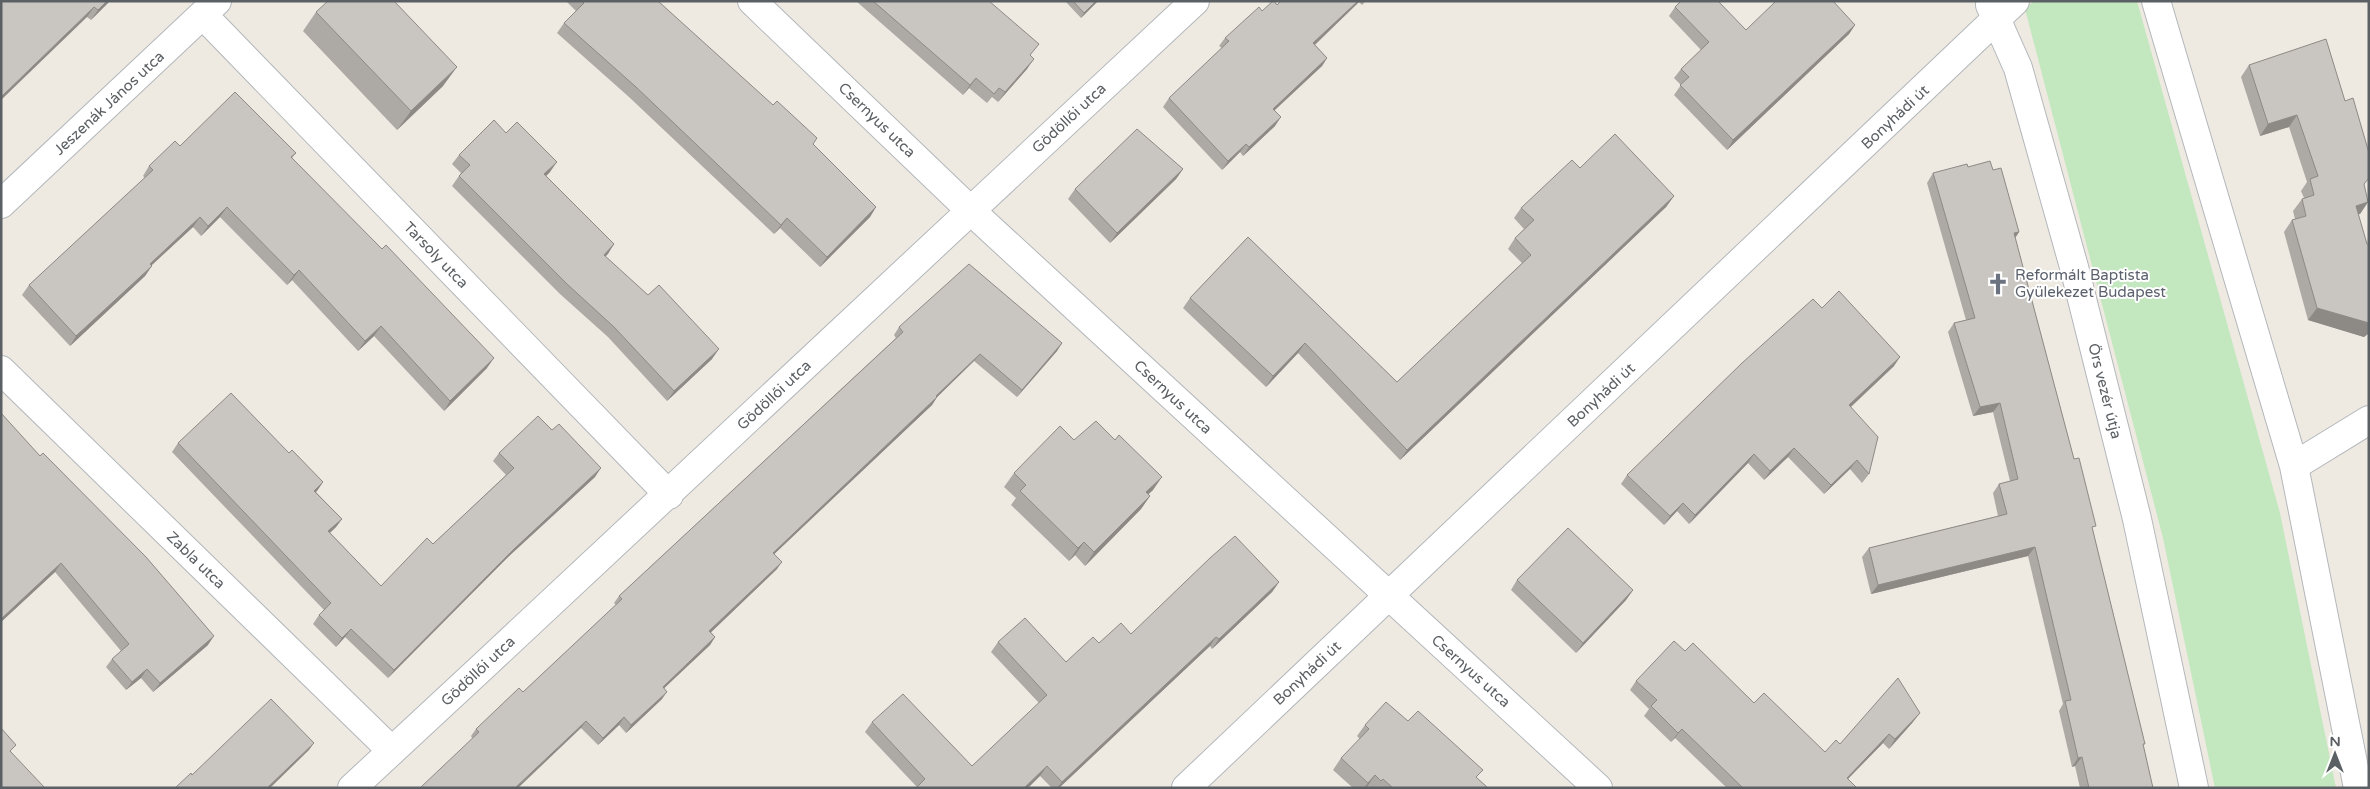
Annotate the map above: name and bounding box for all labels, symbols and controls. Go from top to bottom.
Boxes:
street label: Jeszenák János utca [50,47,168,159]
street label: Csernyus utca [835,79,919,161]
street label: Gödöllői utca [1028,79,1110,157]
street label: Bonyhádi út [1857,81,1933,153]
street label: Tarsoly utca [400,218,472,292]
place label: Reformált Baptista Gyülekezet Budapest [2015,266,2166,301]
church icon: Reformált Baptista Gyülekezet Budapest [1985,271,2011,297]
street label: Örs vezér útja [2084,341,2126,441]
street label: Gödöllői utca [733,356,815,434]
street label: Csernyus utca [1130,356,1216,438]
street label: Bonyhádi út [1563,359,1639,431]
street label: Zabla utca [163,528,229,592]
street label: Csernyus utca [1428,631,1514,711]
street label: Gödöllői utca [437,632,519,710]
street label: Bonyhádi út [1269,637,1345,709]
north arrow [2310,729,2360,779]
text: N [2329,733,2341,750]

